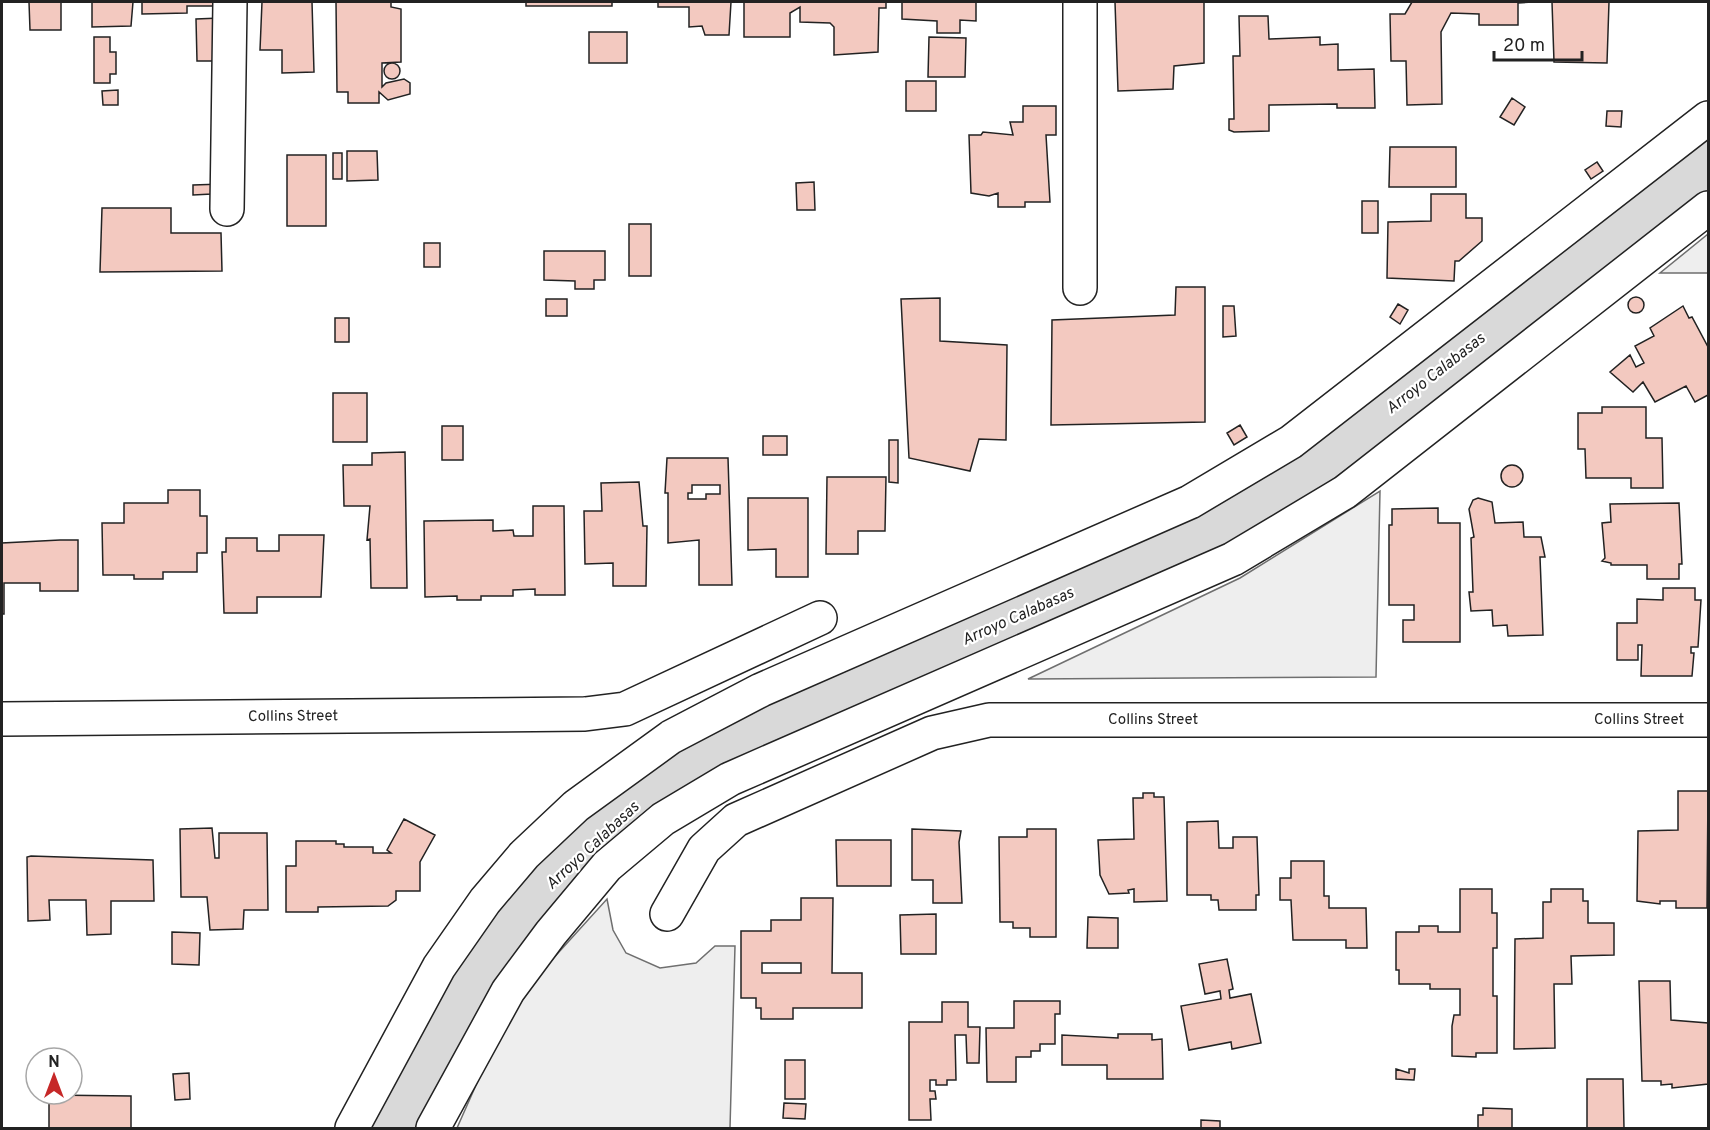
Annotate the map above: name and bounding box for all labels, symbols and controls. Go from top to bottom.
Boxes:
scale bar [1494,24,1582,62]
text: 20 m [1503,35,1545,58]
water label: Arroyo Calabasas [1382,329,1490,419]
water label: Arroyo Calabasas [959,583,1078,651]
street label: Collins Street [248,707,338,726]
street label: Collins Street [1108,711,1198,730]
street label: Collins Street [1594,711,1684,730]
water label: Arroyo Calabasas [542,797,644,894]
north arrow [24,1046,84,1106]
text: N [48,1053,60,1073]

